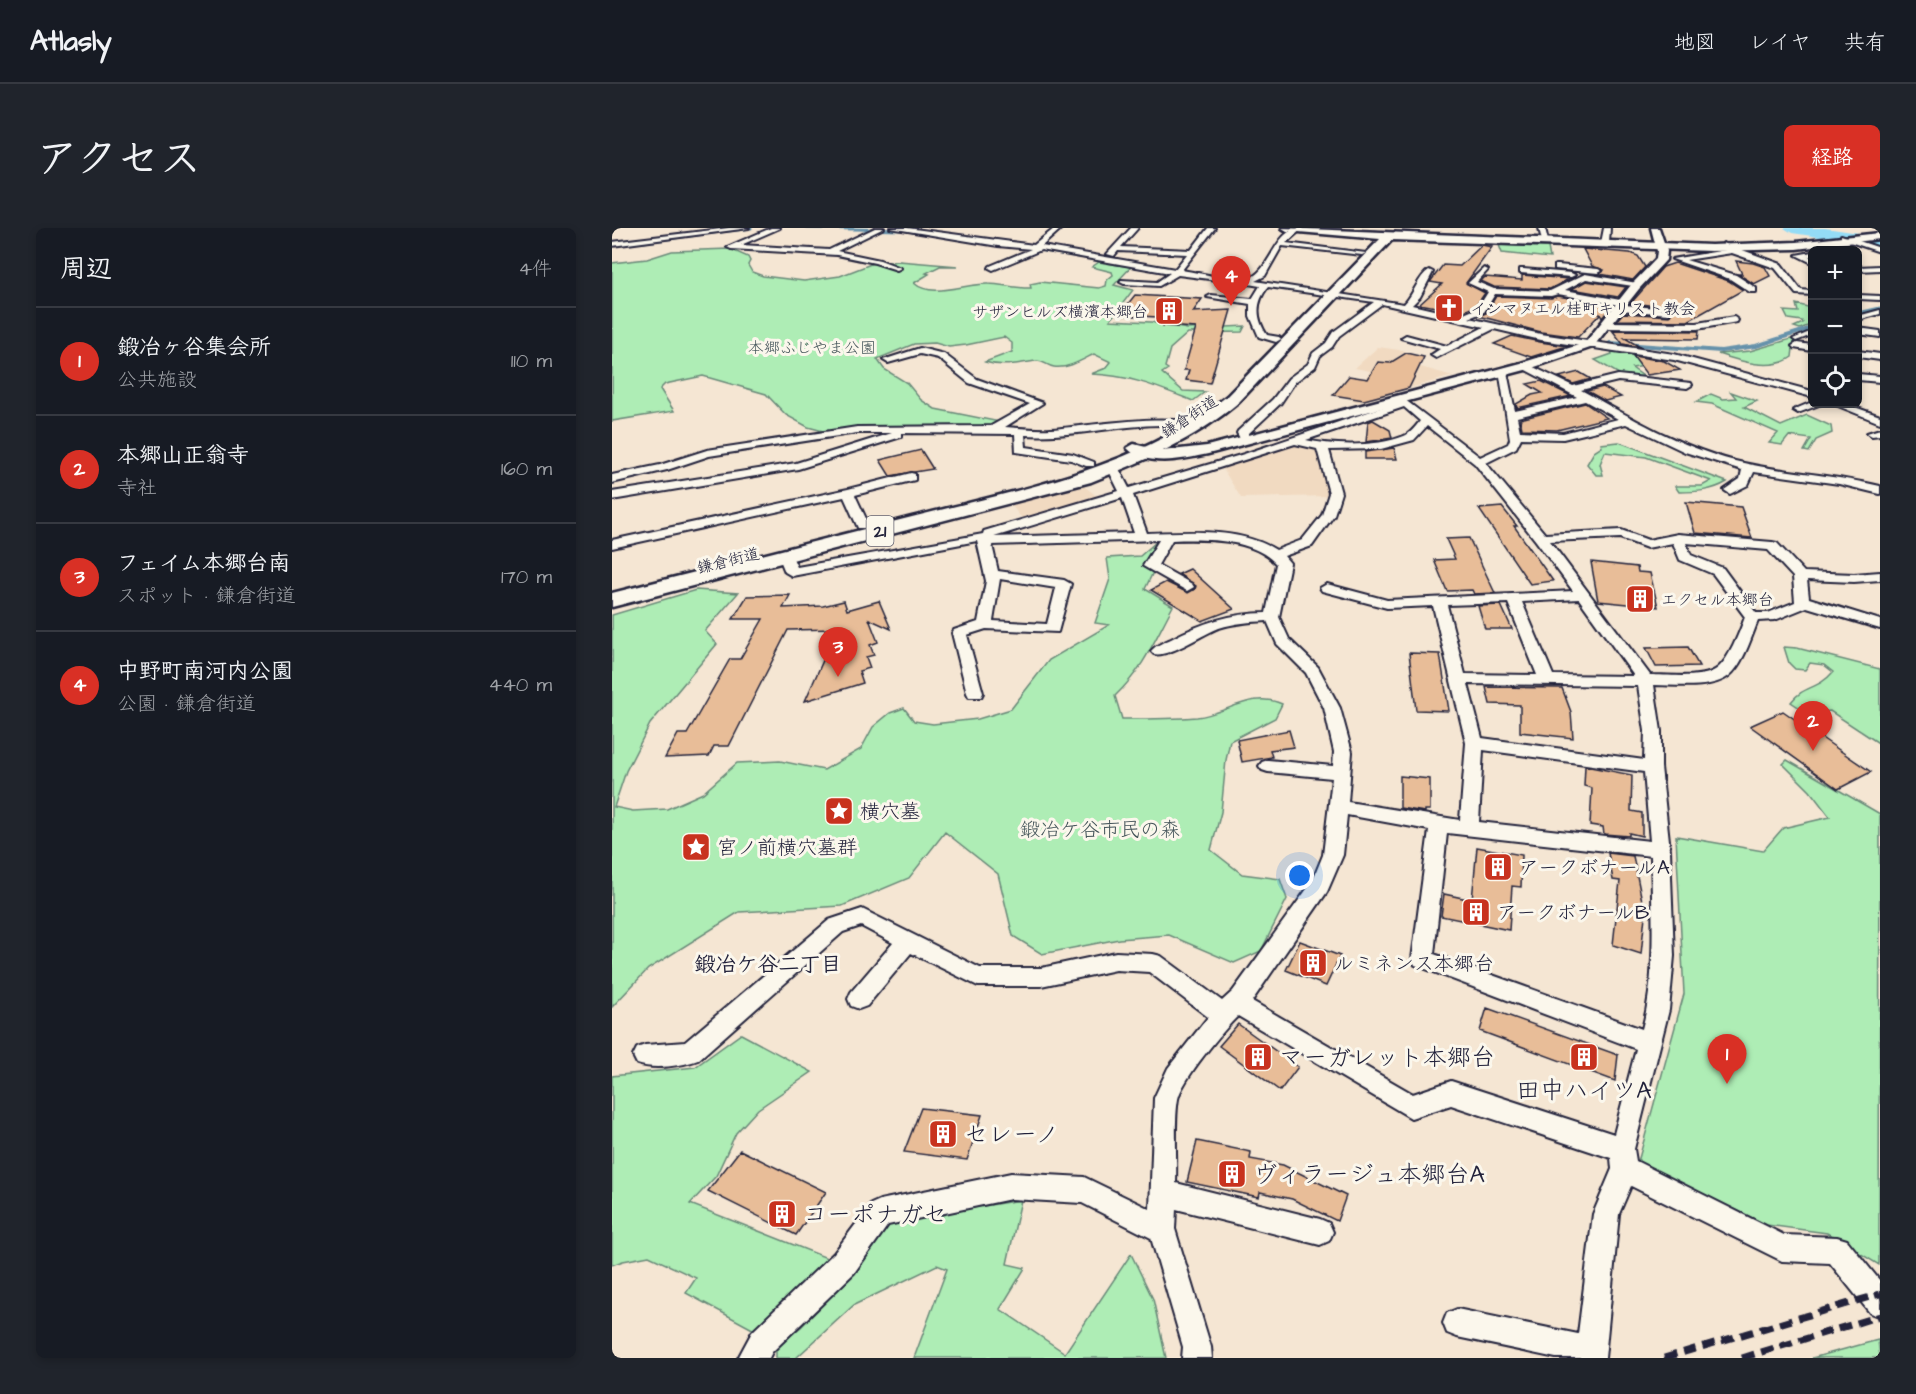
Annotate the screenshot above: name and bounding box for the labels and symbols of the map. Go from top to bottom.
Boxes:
pin: 4 [1212,256,1250,306]
church icon: インマヌエル桂町キリスト教会 [1433,292,1465,324]
building icon: サザンヒルズ横濱本郷台 [1153,295,1185,327]
place label: インマヌエル桂町キリスト教会 [1470,298,1695,320]
place label: サザンヒルズ横濱本郷台 [972,301,1148,323]
park label: 本郷ふじやま公園 [748,337,876,359]
street label: 鎌倉街道 [1157,390,1222,443]
road number: 21 [866,516,894,546]
street label: 鎌倉街道 [695,543,762,579]
building icon: エクセル本郷台 [1624,583,1656,615]
place label: エクセル本郷台 [1661,589,1774,611]
pin: 3 [818,628,858,677]
pin: 2 [1794,702,1832,751]
place icon: 横穴墓 [823,795,855,827]
place label: 横穴墓 [860,798,920,826]
park label: 鍛冶ケ谷市民の森 [1020,816,1180,844]
place icon: 宮ノ前横穴墓群 [680,831,712,863]
place label: 宮ノ前横穴墓群 [717,834,857,862]
building icon: アークボナールA [1482,851,1514,883]
place label: アークボナールA [1519,854,1670,882]
your location [1285,861,1314,890]
building icon: アークボナールB [1460,896,1492,928]
place label: アークボナールB [1497,899,1649,927]
building icon: ルミネンス本郷台 [1297,947,1329,979]
district label: 鍛冶ケ谷二丁目 [695,950,842,979]
place label: ルミネンス本郷台 [1334,950,1494,978]
pin: 1 [1708,1034,1746,1084]
building icon: マーガレット本郷台 [1242,1041,1274,1073]
place label: マーガレット本郷台 [1279,1041,1495,1075]
building icon: 田中ハイツA [1568,1041,1600,1073]
place label: 田中ハイツA [1516,1074,1652,1108]
building icon: セレーノ [927,1118,959,1150]
place label: セレーノ [964,1118,1059,1152]
building icon: ヴィラージュ本郷台A [1216,1158,1248,1190]
place label: ヴィラージュ本郷台A [1253,1158,1485,1192]
building icon: コーポナガセ [766,1198,798,1230]
place label: コーポナガセ [803,1198,947,1232]

